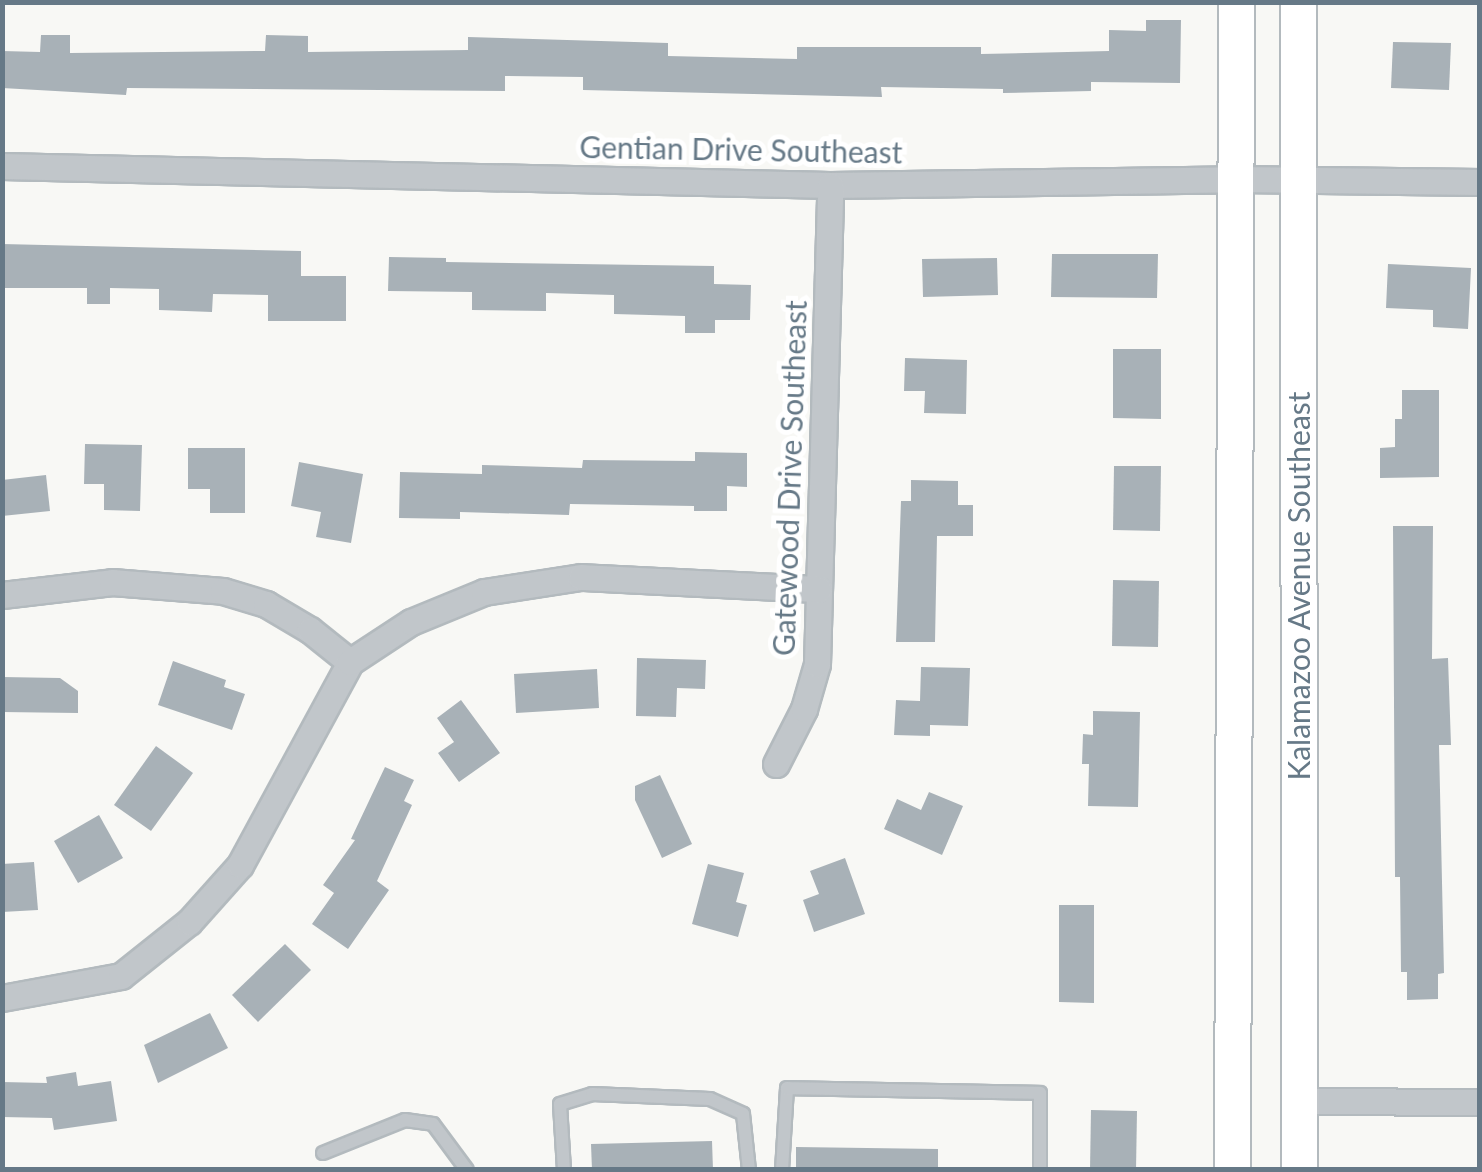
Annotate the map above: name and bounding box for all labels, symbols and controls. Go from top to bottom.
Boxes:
street label: Gentian Drive Southeast [579,128,903,170]
street label: Gatewood Drive Southeast [765,300,813,656]
street label: Kalamazoo Avenue Southeast [1280,391,1316,781]

